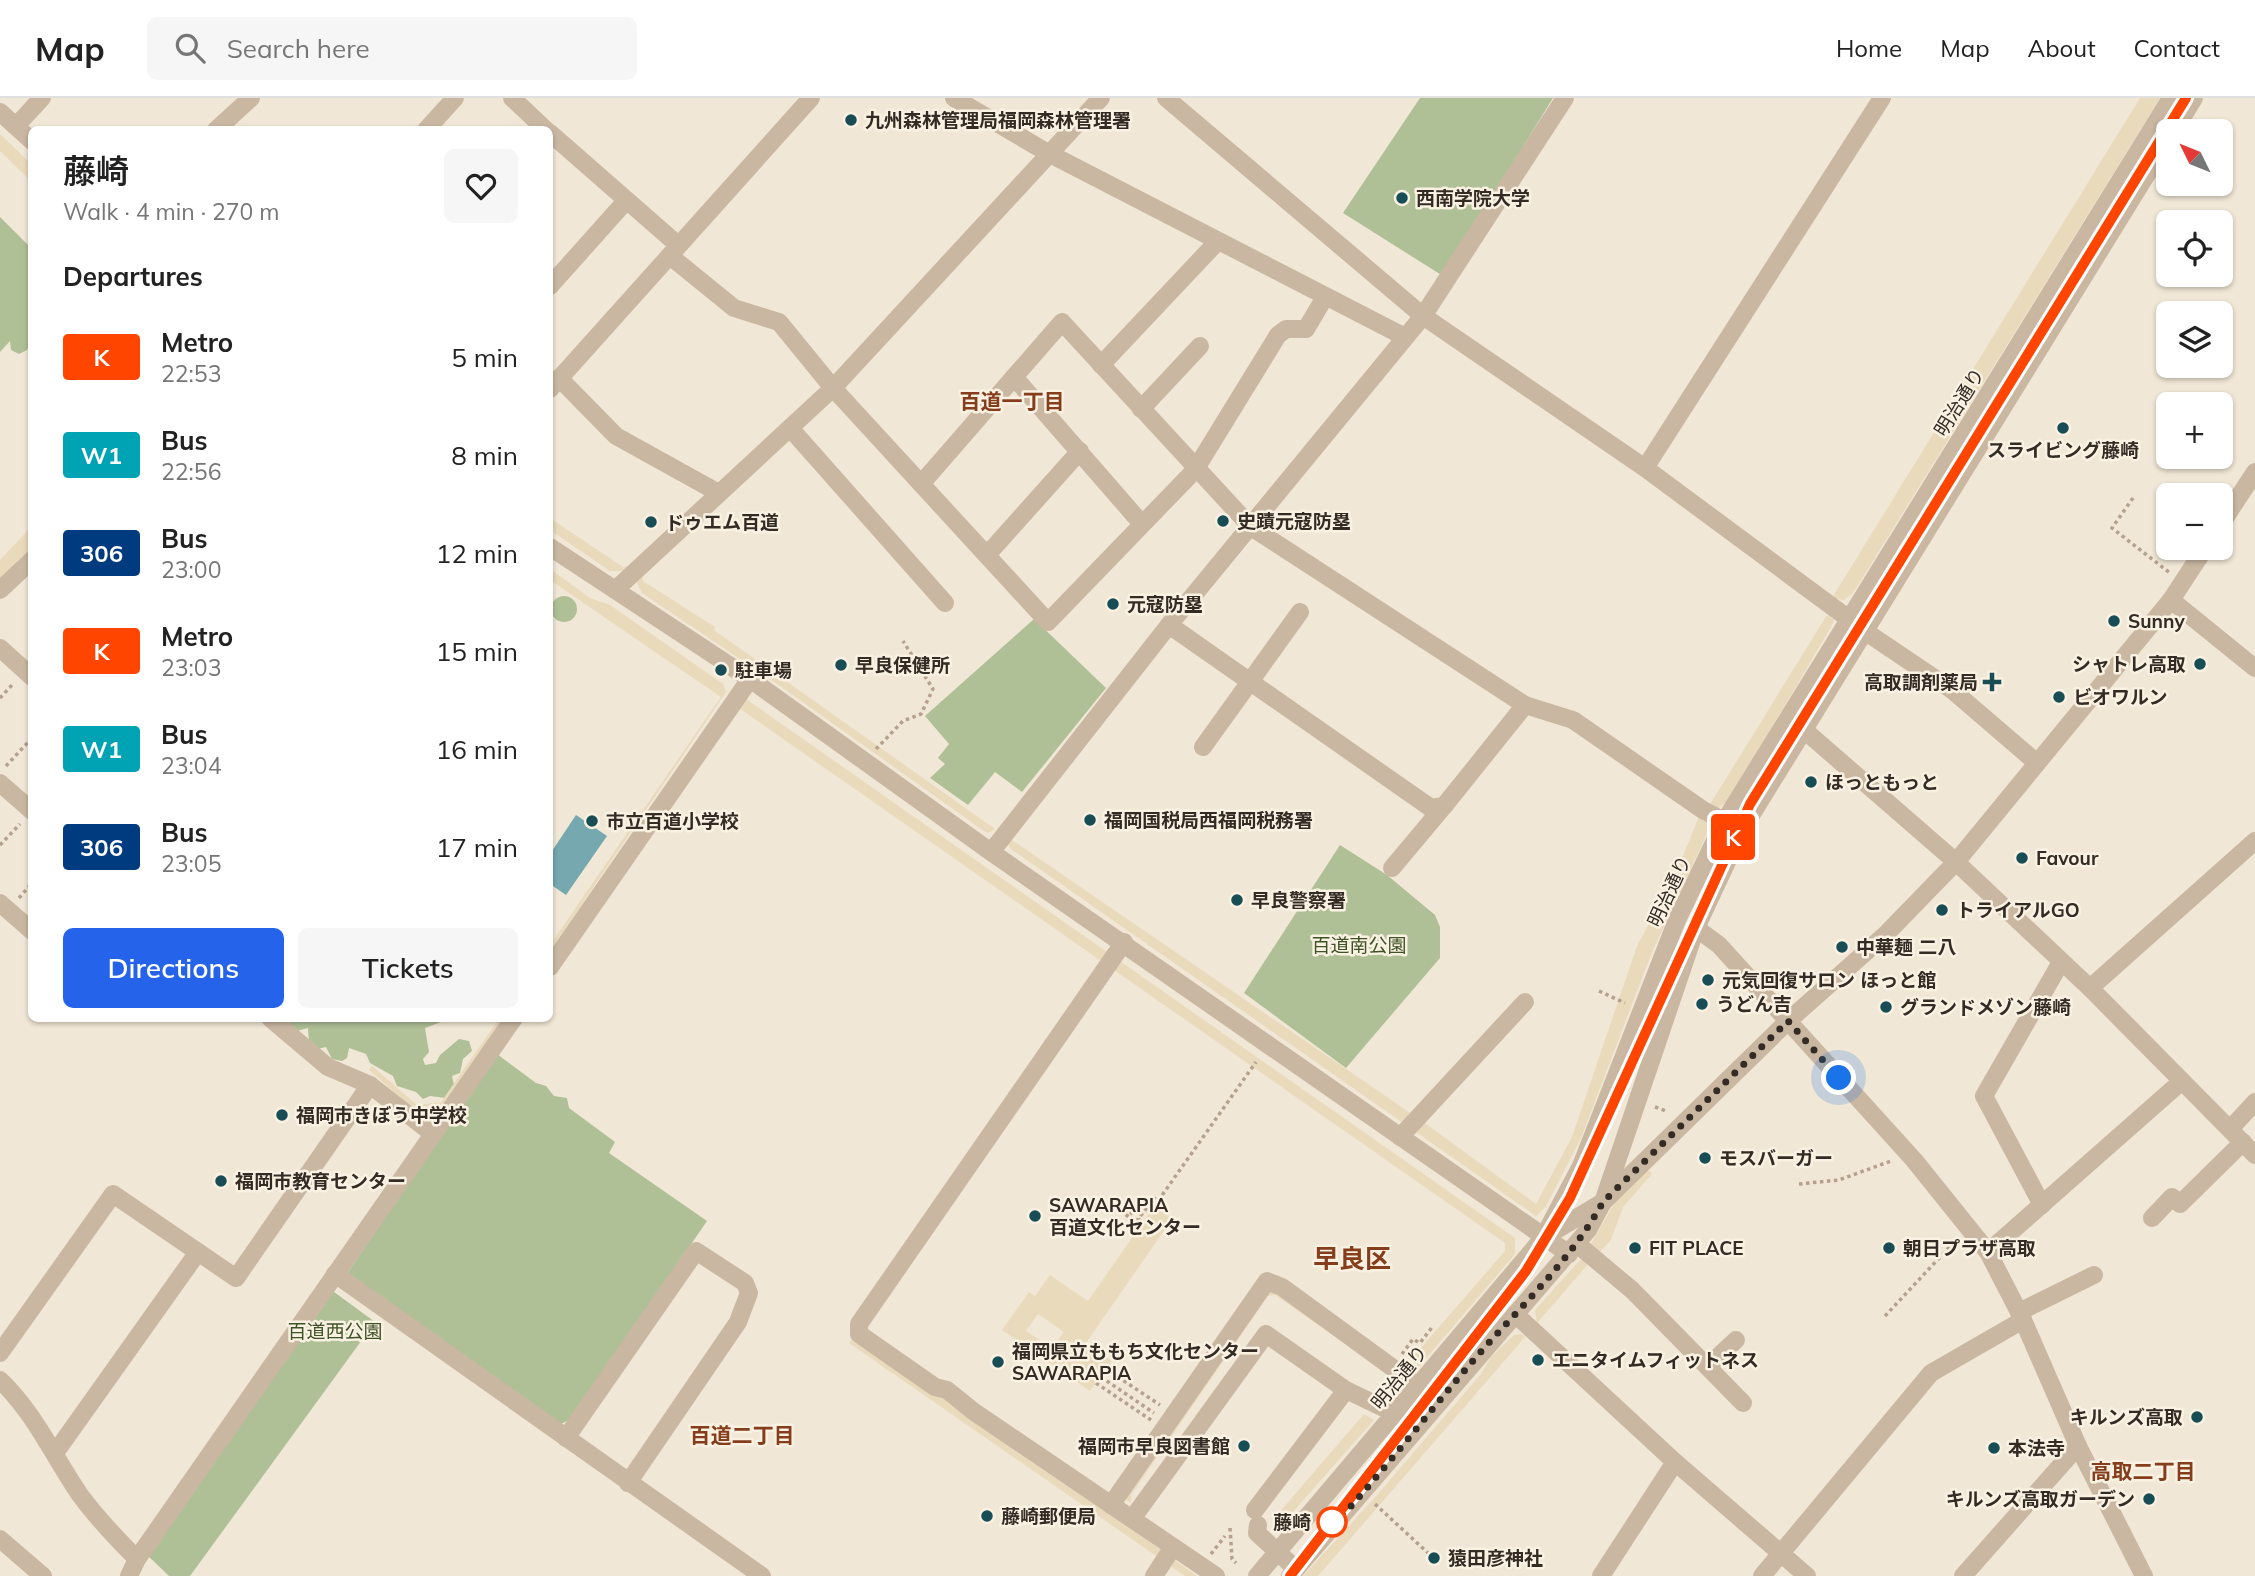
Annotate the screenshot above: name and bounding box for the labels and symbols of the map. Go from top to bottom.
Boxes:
place label: 九州森林管理局福岡森林管理署 [865,108,1131,132]
marker: 九州森林管理局福岡森林管理署 [843,112,859,128]
north arrow [2156,119,2233,196]
place label: 西南学院大学 [1416,186,1530,210]
marker: 西南学院大学 [1394,190,1410,206]
street label: 明治通り [1929,363,1989,441]
district label: 百道一丁目 [960,388,1065,414]
marker: スライビング藤崎 [2055,420,2071,436]
place label: スライビング藤崎 [1987,438,2139,462]
place label: 史蹟元寇防塁 [1237,509,1351,533]
place label: ドゥエム百道 [665,510,779,534]
marker: 史蹟元寇防塁 [1215,513,1231,529]
marker: ドゥエム百道 [643,514,659,530]
place label: 元寇防塁 [1127,592,1203,616]
marker: 元寇防塁 [1105,596,1121,612]
place label: Sunny [2128,609,2185,633]
marker: Sunny [2106,613,2122,629]
place label: シャトレ高取 [2072,652,2186,676]
place label: 早良保健所 [855,653,950,677]
marker: シャトレ高取 [2192,656,2208,672]
marker: 早良保健所 [833,657,849,673]
place label: 駐車場 [735,658,792,682]
marker: 駐車場 [713,662,729,678]
place label: 高取調剤薬局 [1864,670,1978,694]
marker: 高取調剤薬局 [1984,674,2000,690]
place label: ビオワルン [2073,685,2168,709]
marker: ビオワルン [2051,689,2067,705]
place label: ほっともっと [1825,770,1939,794]
marker: ほっともっと [1803,774,1819,790]
place label: 福岡国税局西福岡税務署 [1104,808,1313,832]
place label: 市立百道小学校 [606,809,739,833]
marker: 福岡国税局西福岡税務署 [1082,812,1098,828]
marker: 市立百道小学校 [584,813,600,829]
line badge: K [1710,814,1756,860]
place label: Favour [2036,846,2099,870]
marker: Favour [2014,850,2030,866]
street label: 明治通り [1642,851,1696,931]
place label: 早良警察署 [1251,888,1346,912]
marker: 早良警察署 [1229,892,1245,908]
place label: トライアルGO [1956,898,2080,922]
marker: トライアルGO [1934,902,1950,918]
park label: 百道南公園 [1311,933,1407,957]
place label: 中華麺 二八 [1856,935,1956,959]
marker: 中華麺 二八 [1834,939,1850,955]
place label: 元気回復サロン ほっと館 [1722,968,1936,992]
marker: 元気回復サロン ほっと館 [1700,972,1716,988]
place label: うどん吉 [1716,992,1792,1016]
place label: グランドメゾン藤崎 [1900,995,2071,1019]
marker: うどん吉 [1694,996,1710,1012]
marker: グランドメゾン藤崎 [1878,999,1894,1015]
your location [1821,1060,1856,1095]
place label: 福岡市きぼう中学校 [296,1103,467,1127]
marker: 福岡市きぼう中学校 [274,1107,290,1123]
place label: モスバーガー [1719,1146,1833,1170]
marker: モスバーガー [1697,1150,1713,1166]
place label: 福岡市教育センター [235,1169,406,1193]
marker: 福岡市教育センター [213,1173,229,1189]
place label: SAWARAPIA 百道文化センター [1049,1193,1201,1239]
marker: SAWARAPIA 百道文化センター [1027,1208,1043,1224]
place label: FIT PLACE [1649,1236,1744,1260]
place label: 朝日プラザ高取 [1903,1236,2036,1260]
marker: FIT PLACE [1627,1240,1643,1256]
marker: 朝日プラザ高取 [1881,1240,1897,1256]
district label: 早良区 [1313,1242,1391,1275]
park label: 百道西公園 [287,1319,383,1343]
place label: 福岡県立ももち文化センター SAWARAPIA [1012,1339,1259,1385]
street label: 明治通り [1366,1340,1432,1414]
place label: エニタイムフィットネス [1552,1348,1759,1372]
marker: エニタイムフィットネス [1530,1352,1546,1368]
marker: 福岡県立ももち文化センター SAWARAPIA [990,1354,1006,1370]
place label: キルンズ高取 [2070,1405,2183,1429]
marker: キルンズ高取 [2189,1409,2205,1425]
district label: 百道二丁目 [690,1422,795,1448]
place label: 福岡市早良図書館 [1078,1434,1230,1458]
place label: 本法寺 [2008,1436,2065,1460]
marker: 福岡市早良図書館 [1236,1438,1252,1454]
marker: 本法寺 [1986,1440,2002,1456]
district label: 高取二丁目 [2091,1458,2196,1484]
place label: キルンズ高取ガーデン [1946,1487,2135,1511]
marker: キルンズ高取ガーデン [2141,1491,2157,1507]
place label: 藤崎郵便局 [1001,1504,1096,1528]
marker: 藤崎 [1317,1507,1347,1537]
marker: 藤崎郵便局 [979,1508,995,1524]
place label: 藤崎 [1273,1510,1311,1534]
place label: 猿田彦神社 [1448,1546,1543,1570]
marker: 猿田彦神社 [1426,1550,1442,1566]

